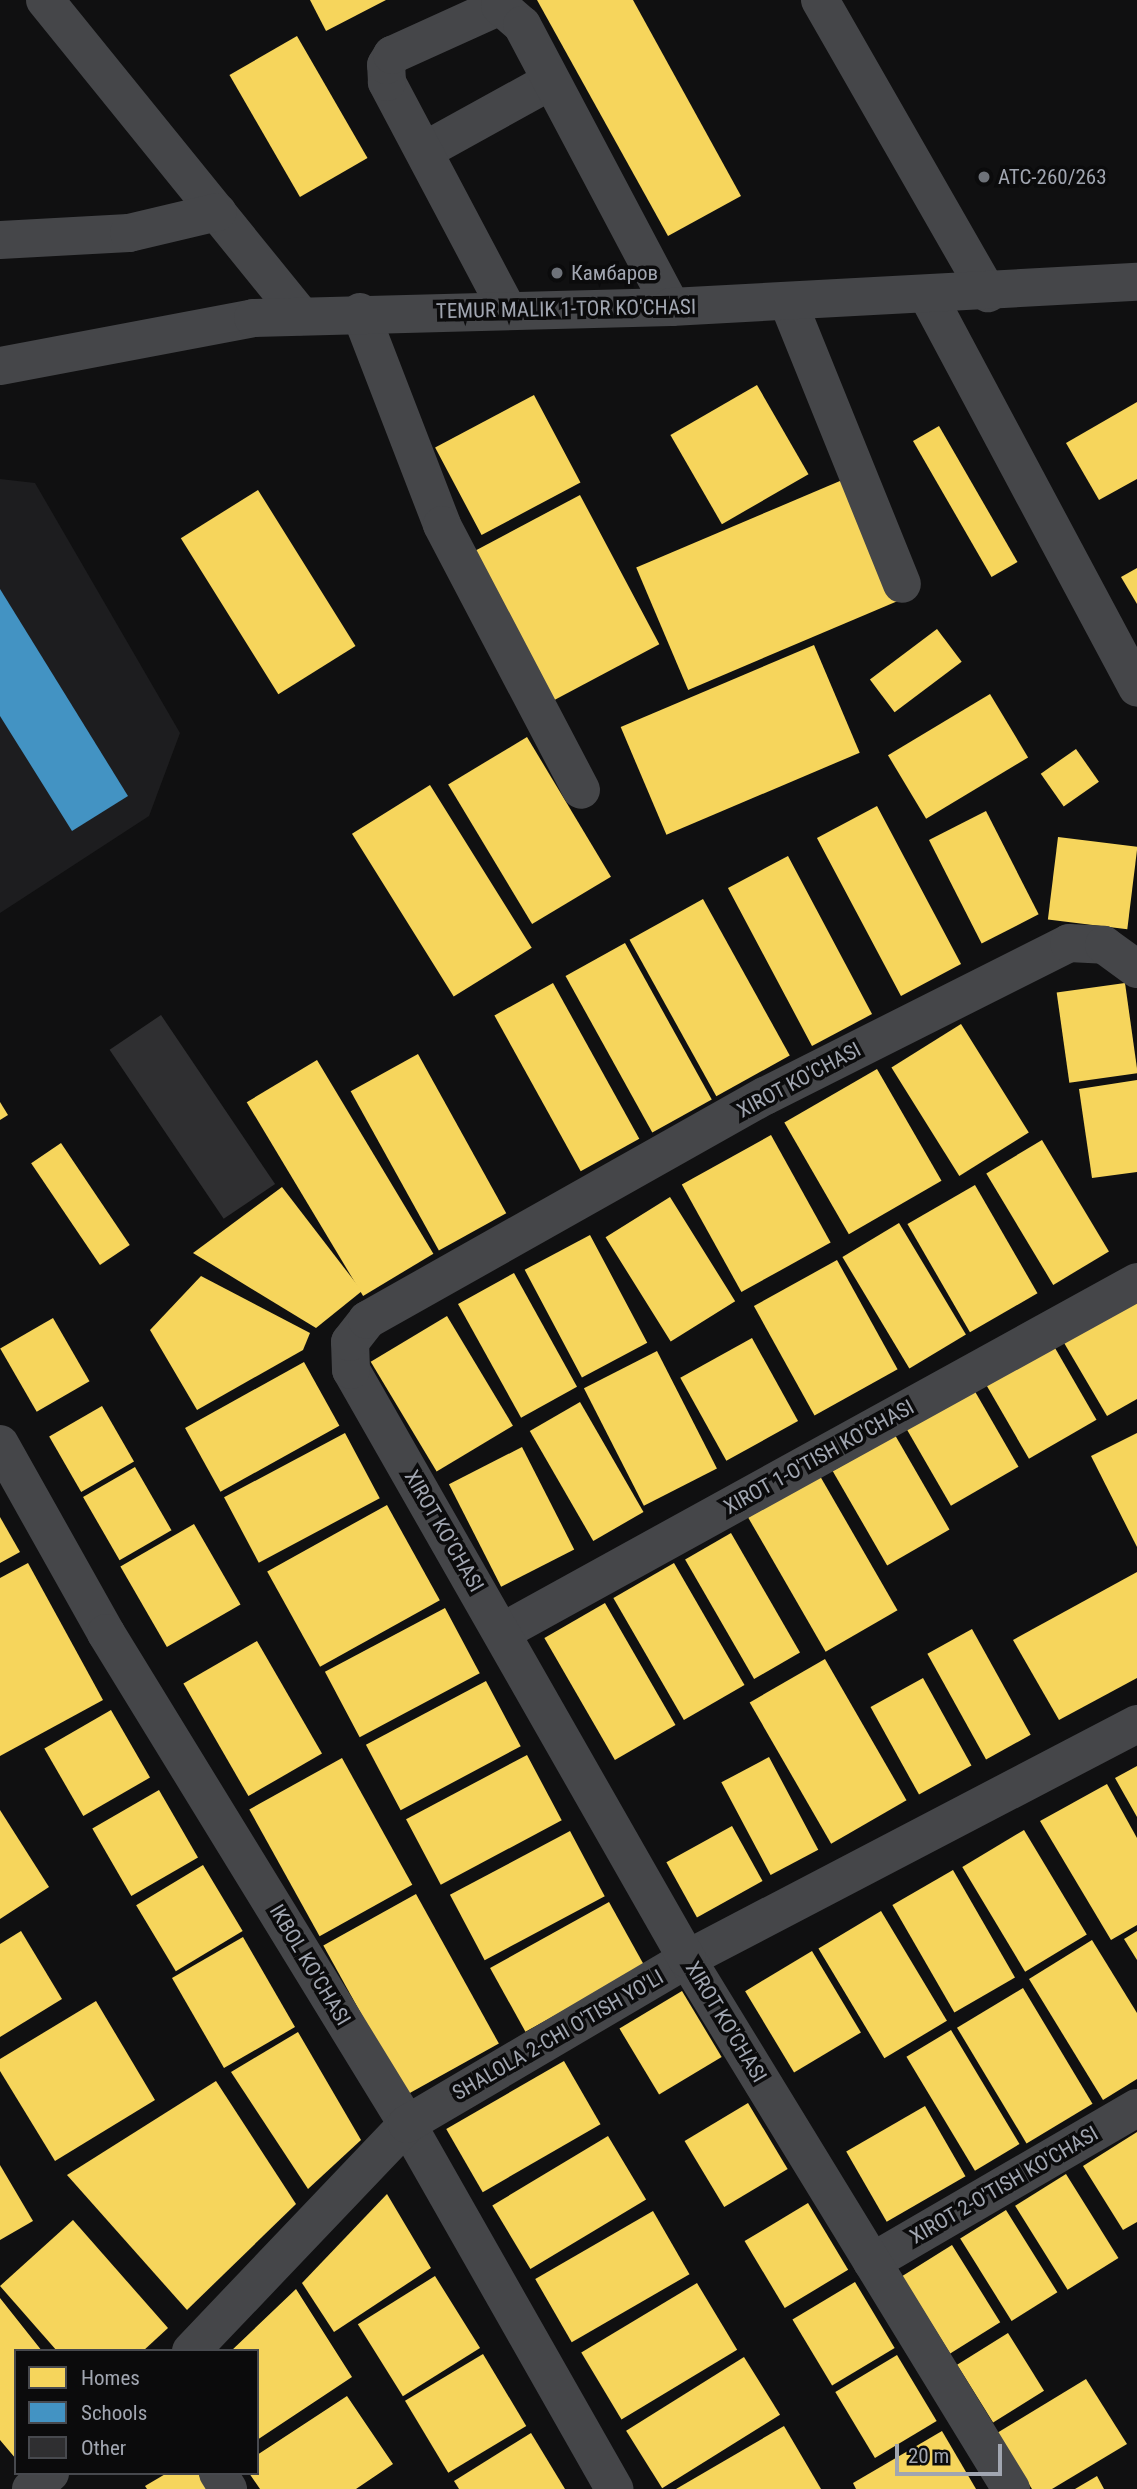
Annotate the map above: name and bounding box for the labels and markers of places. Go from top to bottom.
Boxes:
place label: АТС-260/263 [998,164,1107,190]
marker: АТС-260/263 [976,169,992,185]
place label: Камбаров [571,260,658,286]
marker: Камбаров [549,265,565,281]

